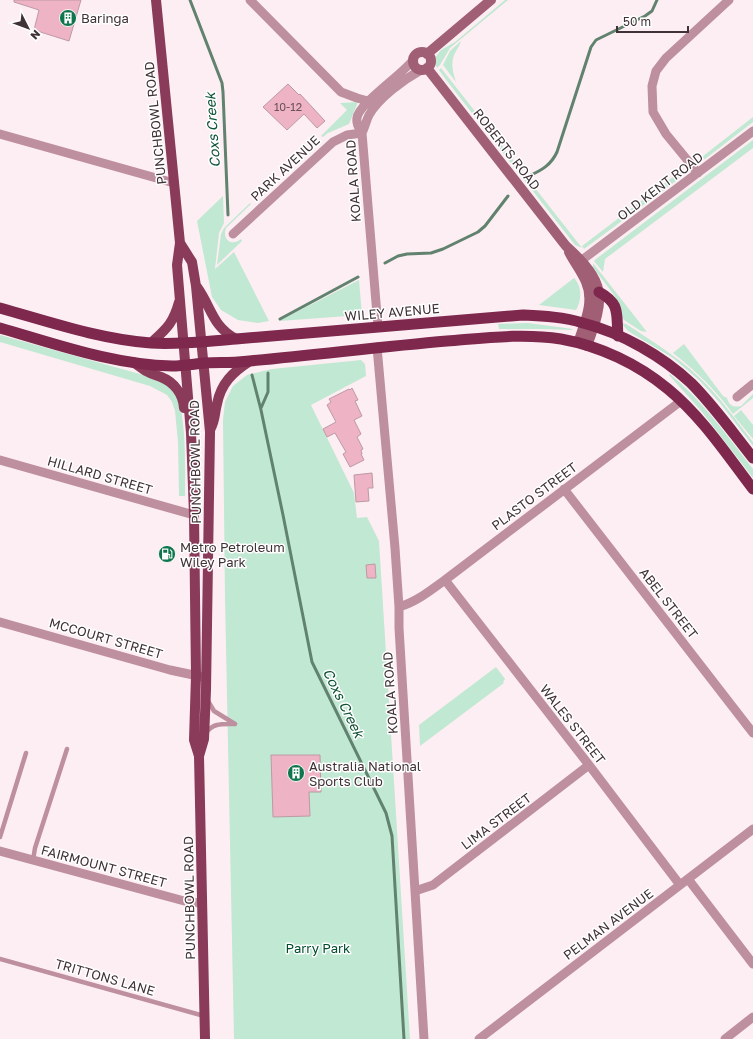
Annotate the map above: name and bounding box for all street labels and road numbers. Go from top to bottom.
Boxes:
street label: PUNCHBOWL ROAD [141,61,169,185]
street label: ROBERTS ROAD [470,105,544,193]
street label: PARK AVENUE [247,132,323,204]
street label: KOALA ROAD [342,139,364,223]
street label: OLD KENT ROAD [614,148,706,224]
street label: WILEY AVENUE [344,300,440,324]
street label: PUNCHBOWL ROAD [186,400,204,524]
street label: HILLARD STREET [46,452,154,498]
street label: PLASTO STREET [488,459,580,533]
street label: ABEL STREET [636,565,702,641]
street label: MCCOURT STREET [47,614,165,662]
street label: KOALA ROAD [379,651,401,735]
street label: WALES STREET [537,681,609,767]
street label: LIMA STREET [458,789,534,853]
street label: PUNCHBOWL ROAD [180,836,198,960]
street label: FAIRMOUNT STREET [40,842,168,890]
street label: PELMAN AVENUE [560,885,656,963]
street label: TRITTONS LANE [53,955,157,999]

